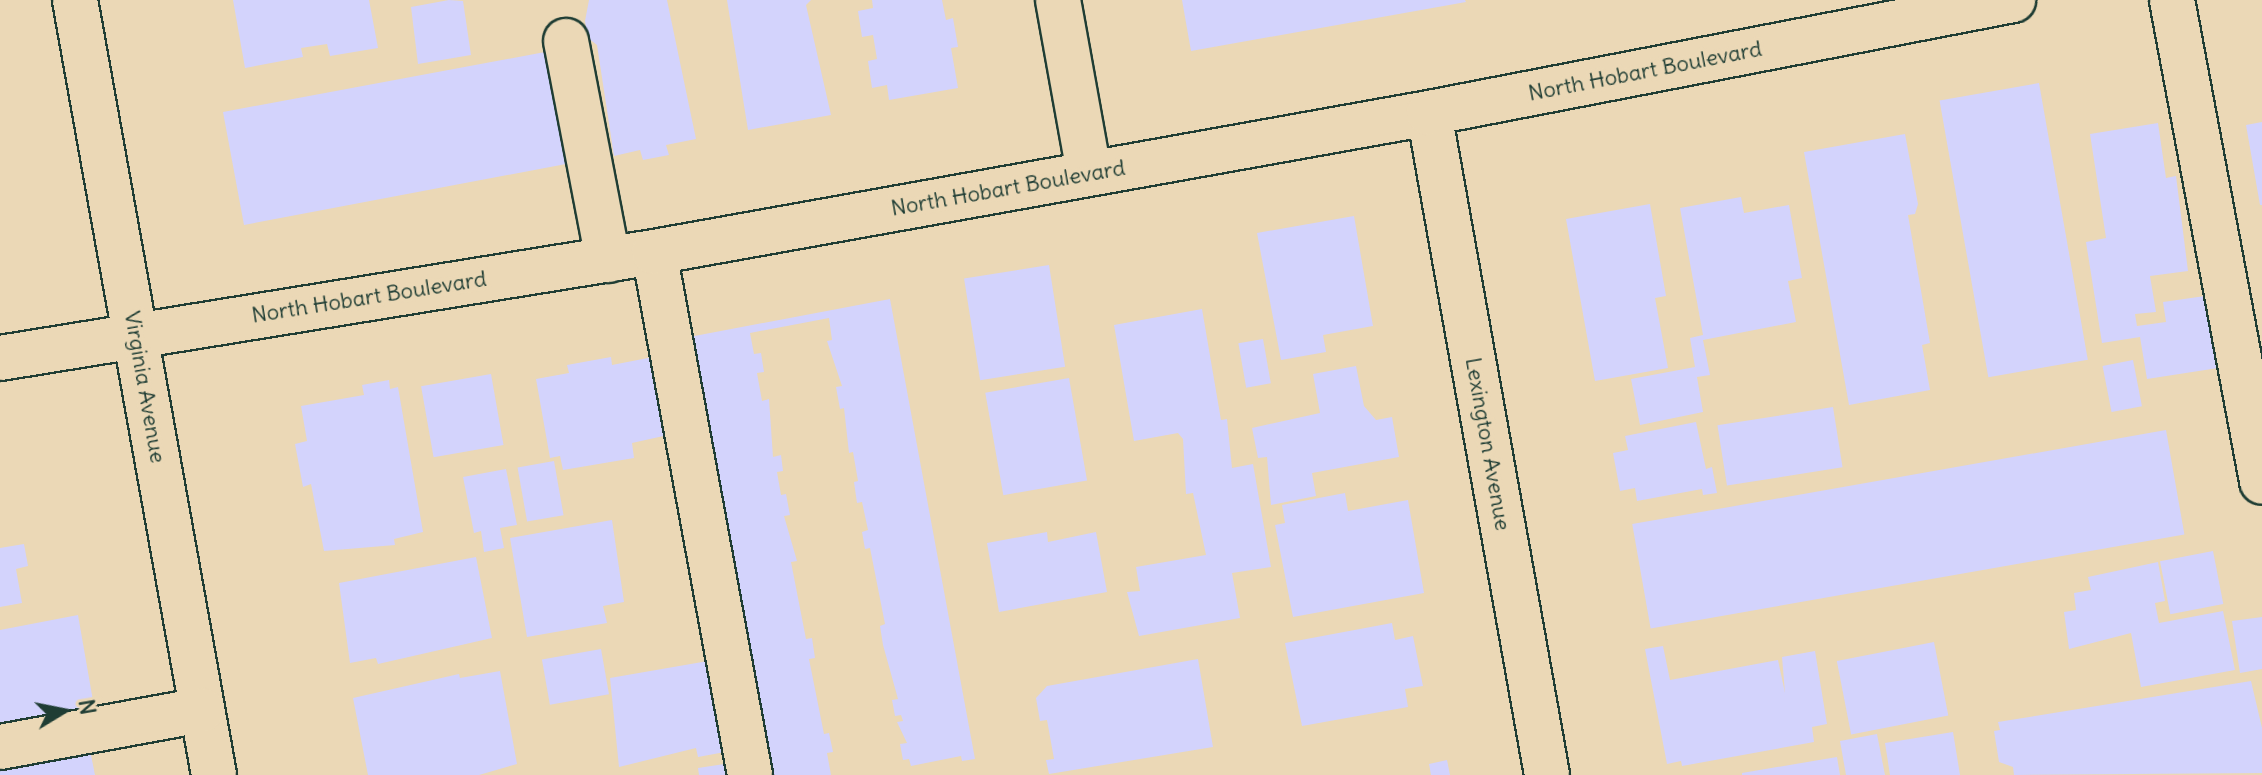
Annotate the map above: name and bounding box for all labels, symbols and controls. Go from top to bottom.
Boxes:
street label: North Hobart Boulevard [1526,35,1764,107]
street label: North Hobart Boulevard [889,154,1127,222]
street label: North Hobart Boulevard [250,265,488,329]
street label: Virginia Avenue [119,309,171,465]
street label: Lexington Avenue [1460,355,1516,533]
north arrow [24,671,104,751]
text: N [73,697,103,717]

